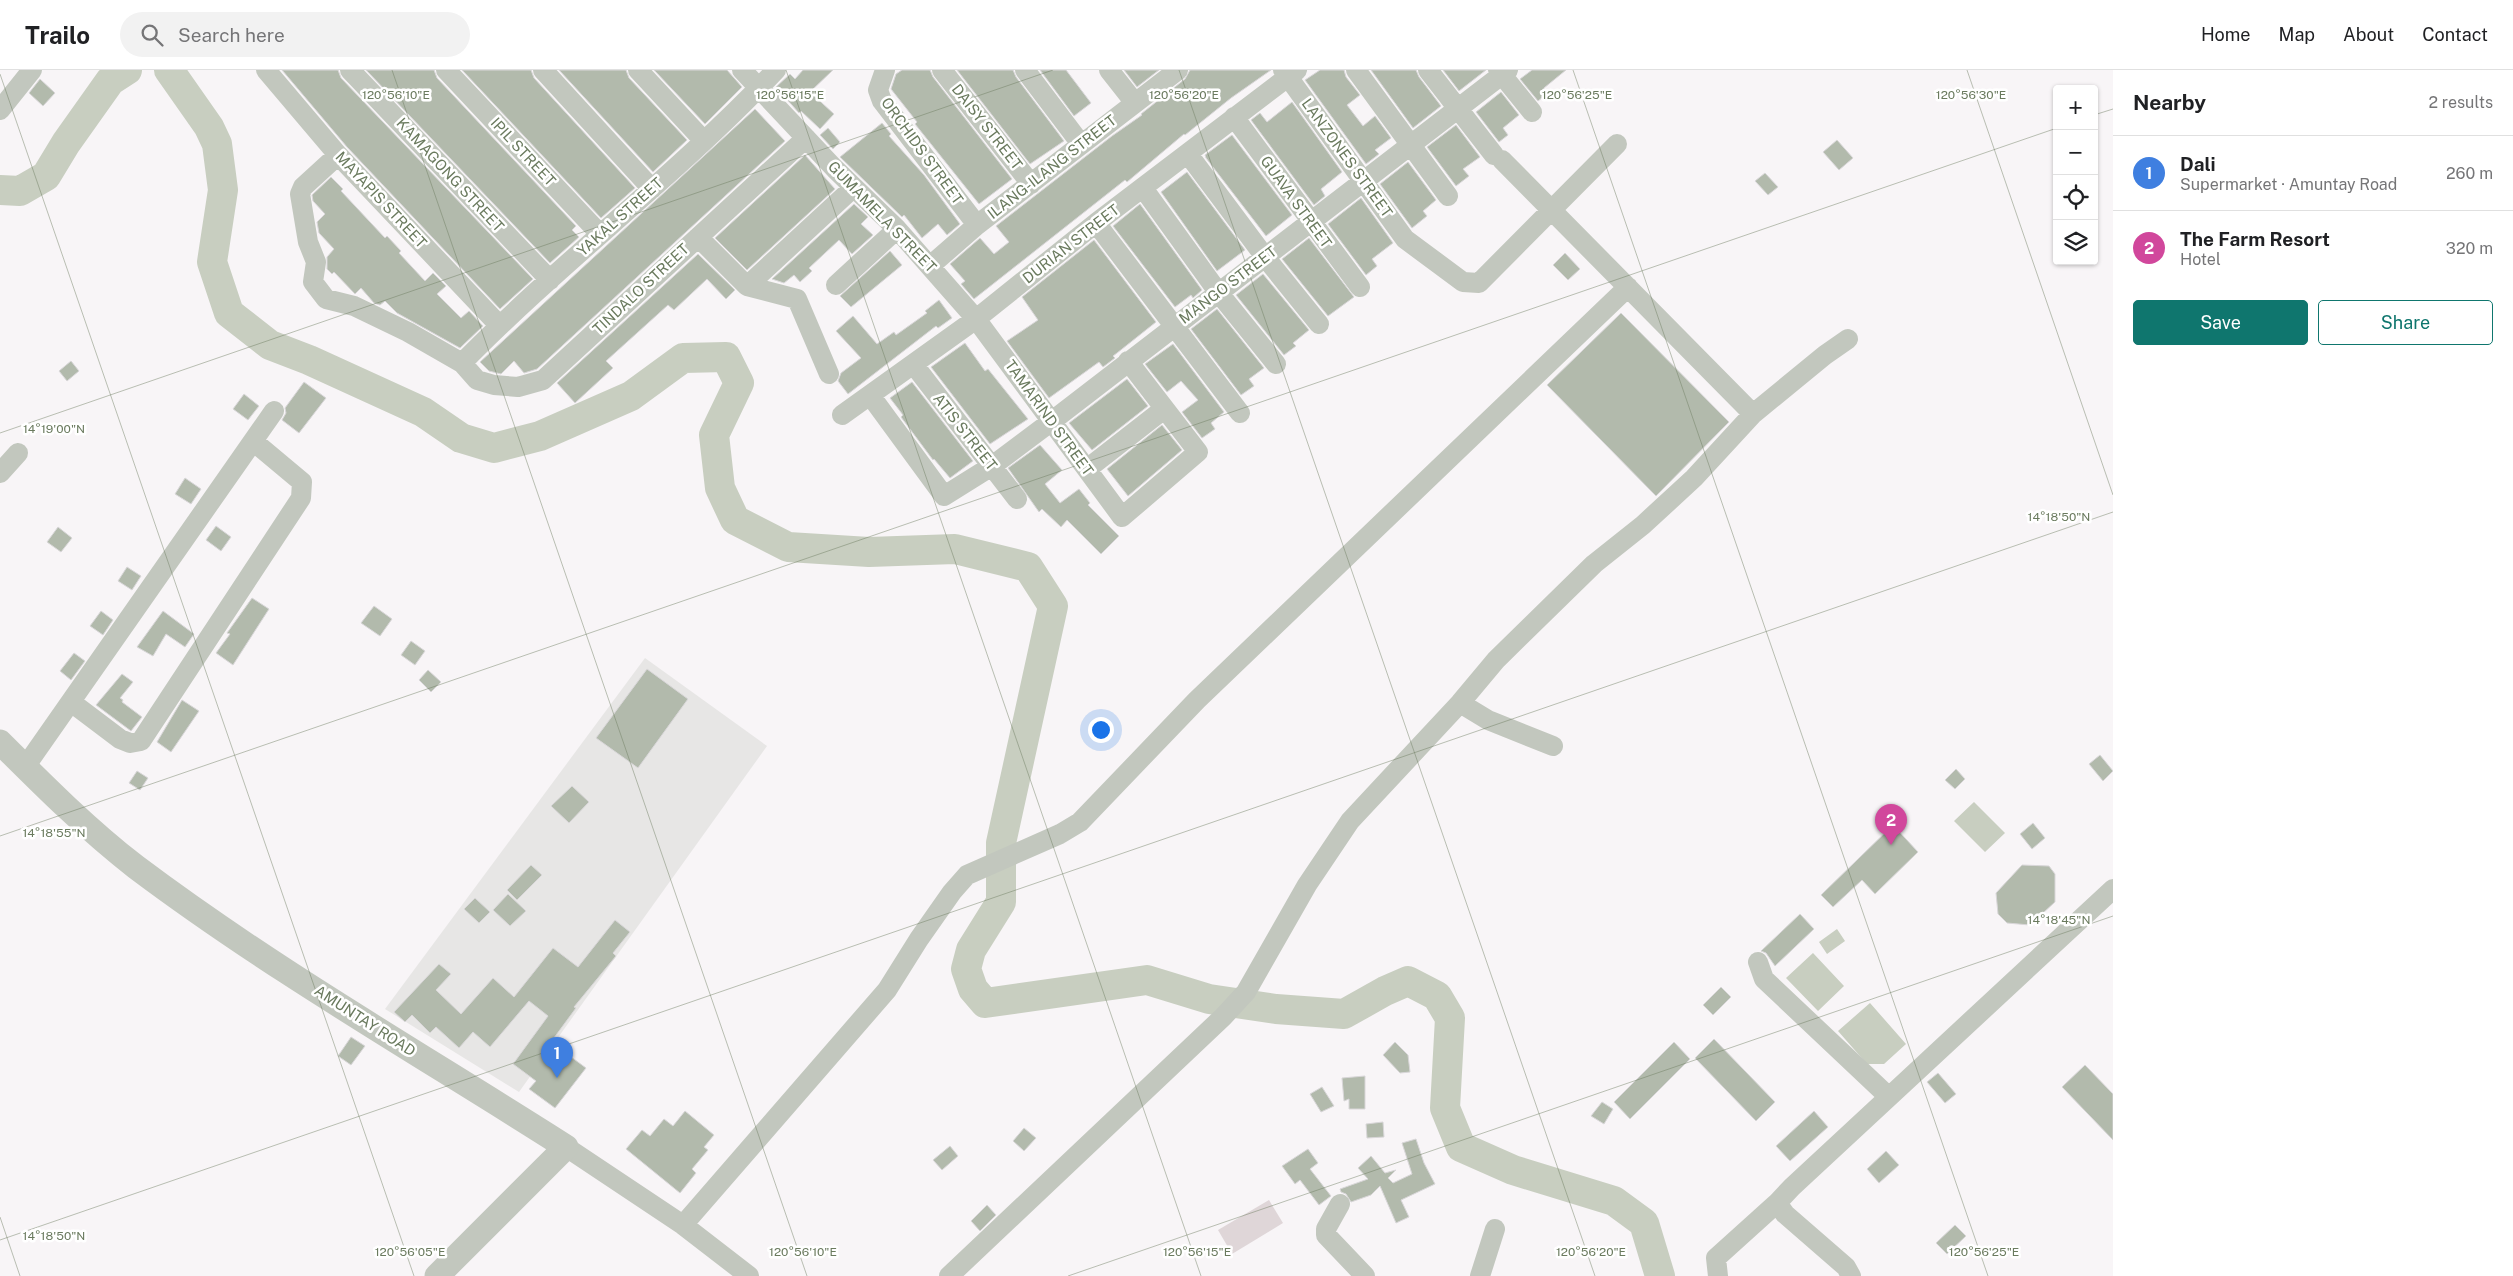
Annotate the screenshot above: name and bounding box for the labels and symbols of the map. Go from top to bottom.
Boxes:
street label: DAISY STREET [949,81,1026,173]
text: 120°56'10"E [362,88,430,102]
text: 120°56'15"E [756,88,824,102]
text: 120°56'20"E [1149,88,1219,102]
text: 120°56'25"E [1542,88,1612,102]
text: 120°56'30"E [1936,88,2006,102]
street label: ORCHIDS STREET [878,94,967,207]
street label: LANZONES STREET [1299,95,1396,220]
street label: ILANG-ILANG STREET [984,111,1119,222]
street label: KAMAGONG STREET [393,114,508,235]
street label: IPIL STREET [487,114,559,189]
street label: MAYAPIS STREET [332,148,430,251]
street label: GUAVA STREET [1257,152,1335,251]
street label: GUMAMELA STREET [825,158,940,276]
street label: YAKAL STREET [574,174,666,259]
street label: DURIAN STREET [1019,201,1122,287]
street label: TINDALO STREET [589,240,692,337]
street label: MANGO STREET [1176,242,1280,327]
street label: TAMARIND STREET [1002,357,1097,479]
street label: ATIS STREET [930,390,1001,474]
text: 14°19'00"N [23,422,85,436]
text: 14°18'50"N [2028,510,2090,524]
your location [1088,717,1114,743]
pin: 2 [1875,804,1907,845]
text: 14°18'55"N [22,826,86,840]
text: 14°18'45"N [2028,913,2090,927]
street label: AMUNTAY ROAD [312,982,419,1060]
pin: 1 [541,1037,573,1078]
text: 14°18'50"N [23,1229,85,1243]
text: 120°56'05"E [375,1245,445,1259]
text: 120°56'10"E [769,1245,837,1259]
text: 120°56'15"E [1163,1245,1231,1259]
text: 120°56'20"E [1556,1245,1626,1259]
text: 120°56'25"E [1949,1245,2019,1259]

